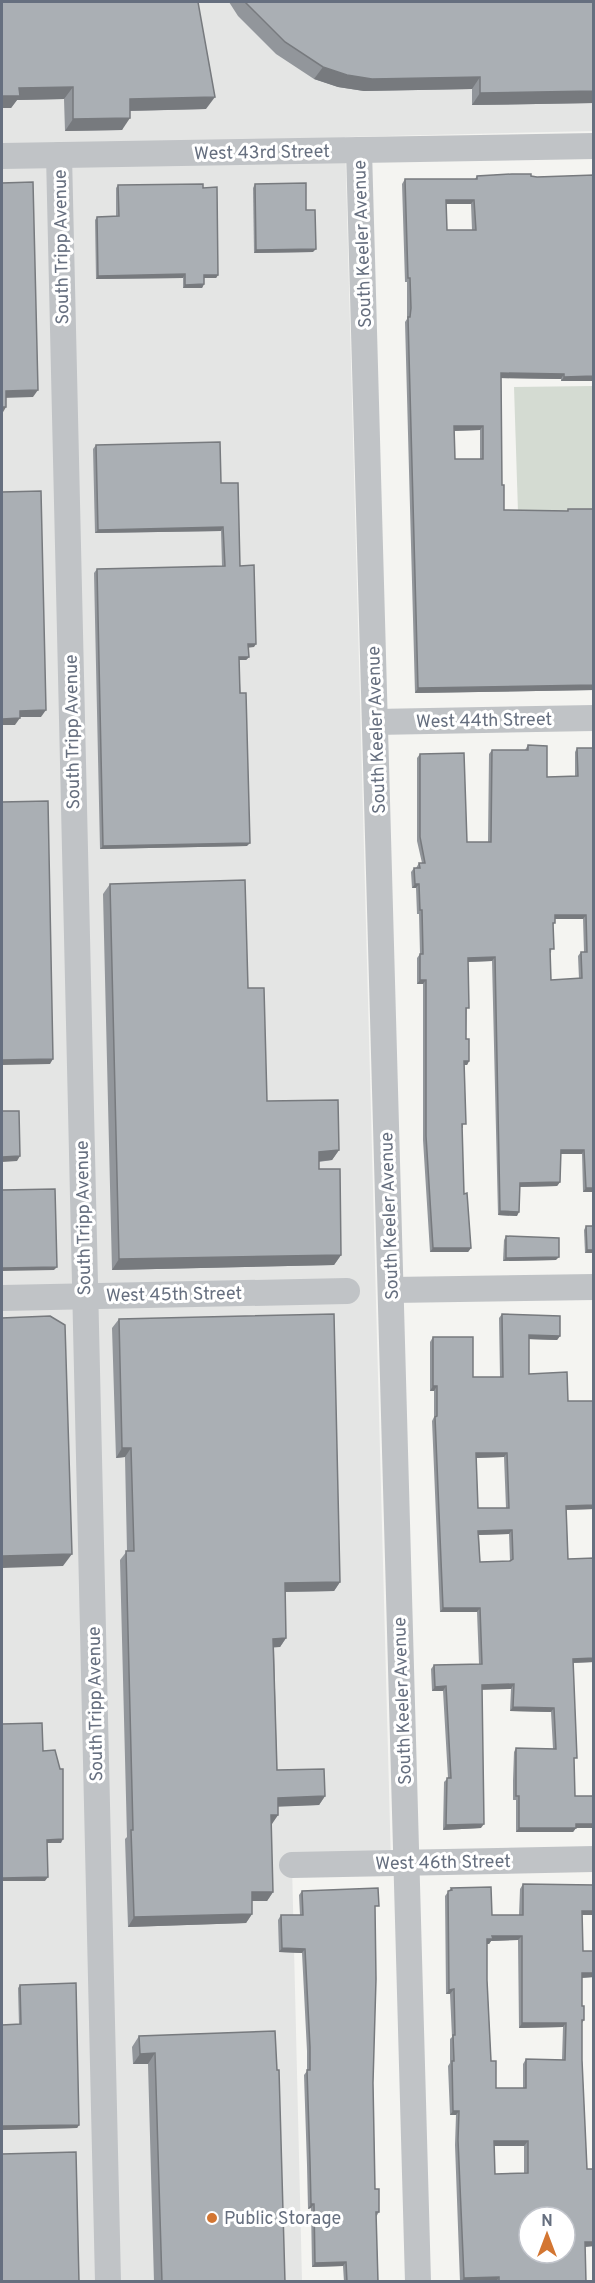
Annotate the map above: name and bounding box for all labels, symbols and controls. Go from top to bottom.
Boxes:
street label: West 43rd Street [194,141,330,166]
street label: South Keeler Avenue [349,160,378,328]
street label: South Tripp Avenue [50,169,75,325]
street label: South Keeler Avenue [363,646,392,814]
street label: South Tripp Avenue [61,654,86,810]
street label: West 44th Street [416,709,552,734]
street label: South Keeler Avenue [376,1132,405,1300]
street label: South Tripp Avenue [72,1140,97,1296]
street label: West 45th Street [106,1283,242,1308]
street label: South Keeler Avenue [389,1617,418,1785]
street label: South Tripp Avenue [84,1626,109,1782]
street label: West 46th Street [375,1851,511,1876]
north arrow [517,2205,577,2265]
place label: Public Storage [224,2208,341,2231]
marker: Public Storage [205,2211,219,2225]
text: N [541,2212,553,2232]

